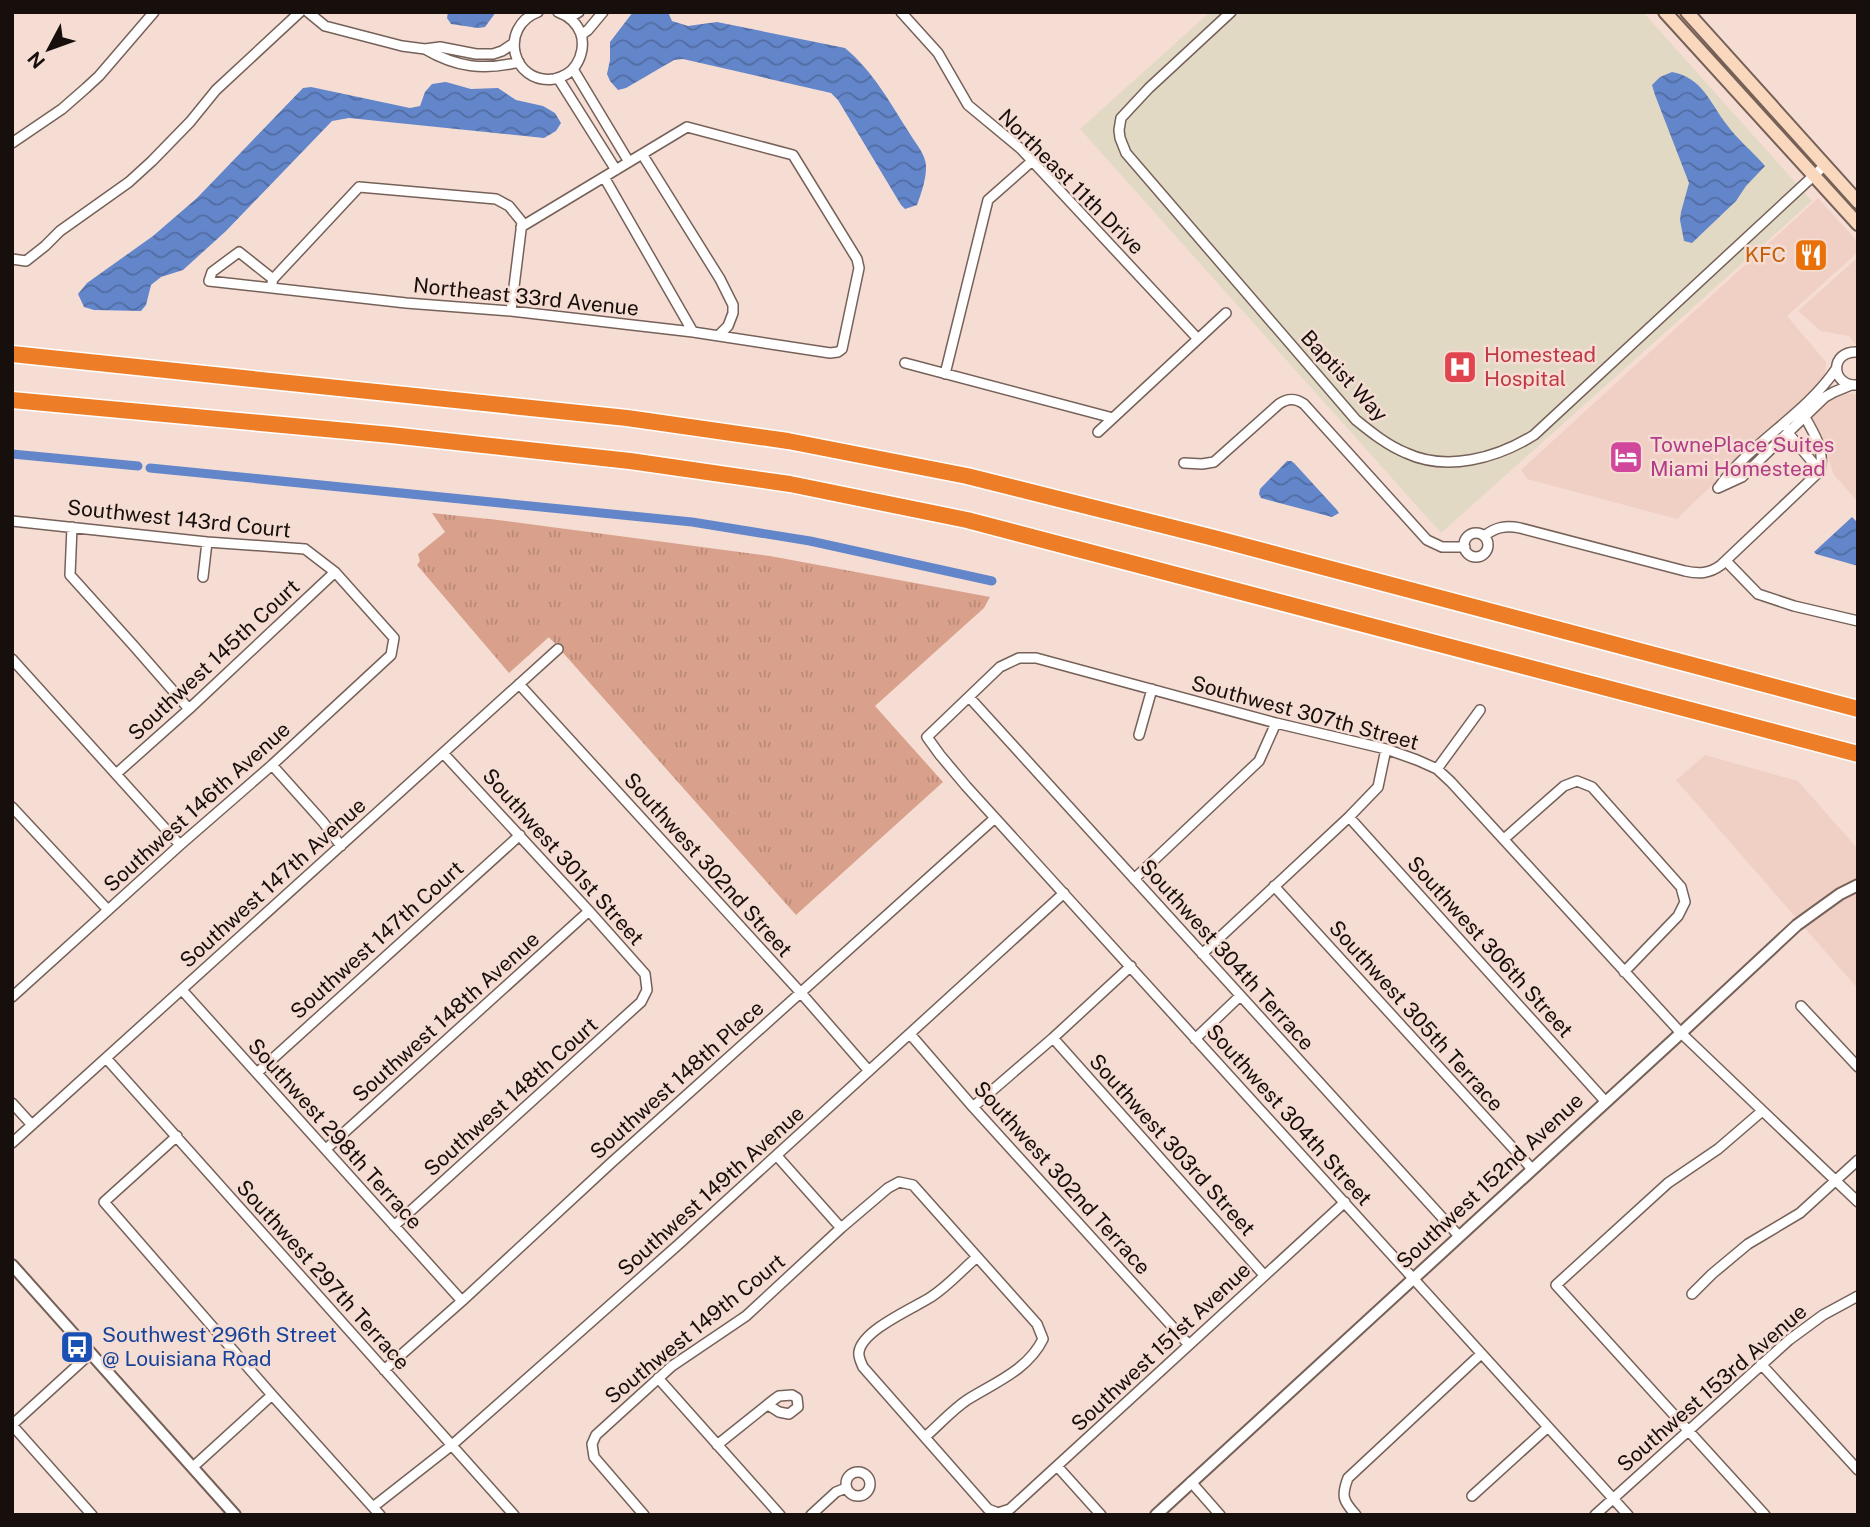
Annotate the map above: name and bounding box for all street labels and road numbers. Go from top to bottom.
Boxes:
street label: Northeast 11th Drive [993,104,1149,260]
street label: Northeast 33rd Avenue [412,272,640,321]
street label: Baptist Way [1296,325,1393,427]
street label: Southwest 143rd Court [66,494,292,543]
street label: Southwest 145th Court [123,574,304,745]
street label: Southwest 307th Street [1189,670,1422,755]
street label: Southwest 146th Avenue [98,716,295,897]
street label: Southwest 301st Street [477,763,649,950]
street label: Southwest 302nd Street [619,767,798,962]
street label: Southwest 147th Avenue [175,793,371,973]
street label: Southwest 306th Street [1402,851,1578,1042]
street label: Southwest 304th Terrace [1135,854,1320,1055]
street label: Southwest 147th Court [285,855,468,1024]
street label: Southwest 305th Terrace [1324,915,1509,1116]
street label: Southwest 148th Avenue [347,926,544,1107]
street label: Southwest 148th Place [585,995,769,1164]
street label: Southwest 148th Court [419,1012,603,1181]
street label: Southwest 304th Street [1201,1019,1377,1211]
street label: Southwest 298th Terrace [243,1033,428,1234]
street label: Southwest 303rd Street [1084,1049,1261,1241]
street label: Southwest 302nd Terrace [969,1076,1156,1280]
street label: Southwest 152nd Avenue [1391,1088,1588,1274]
street label: Southwest 149th Avenue [612,1100,809,1281]
street label: Southwest 297th Terrace [232,1175,415,1375]
street label: Southwest 149th Court [600,1248,790,1409]
street label: Southwest 151st Avenue [1066,1257,1255,1436]
street label: Southwest 153rd Avenue [1612,1299,1811,1477]

